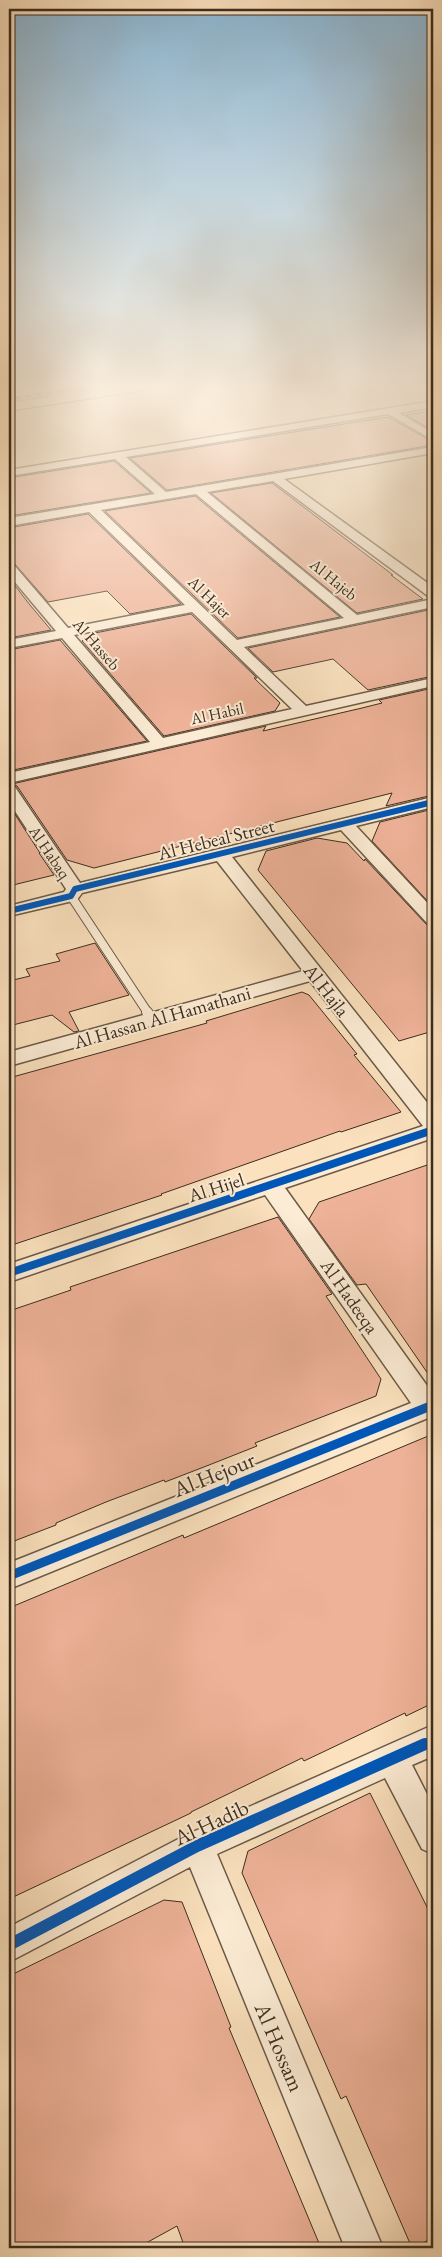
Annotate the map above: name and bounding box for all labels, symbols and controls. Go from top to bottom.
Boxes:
street label: Al Hajeb [305,553,362,605]
street label: Al Hajer [183,571,236,624]
street label: Al Hasseb [68,613,125,675]
street label: Al Habil [188,698,246,730]
street label: Al Hebeal Street [154,813,277,866]
street label: Al Habaq [24,821,75,884]
street label: Al Hajla [297,958,355,1022]
street label: Al Hassan Al Hamathani [70,980,254,1055]
street label: Al Hijel [184,1167,248,1209]
street label: Al Hadeeqa [314,1253,385,1339]
street label: Al Hejour [168,1445,260,1504]
street label: Al Hadib [168,1793,253,1853]
street label: Al Hossam [247,1997,311,2096]

